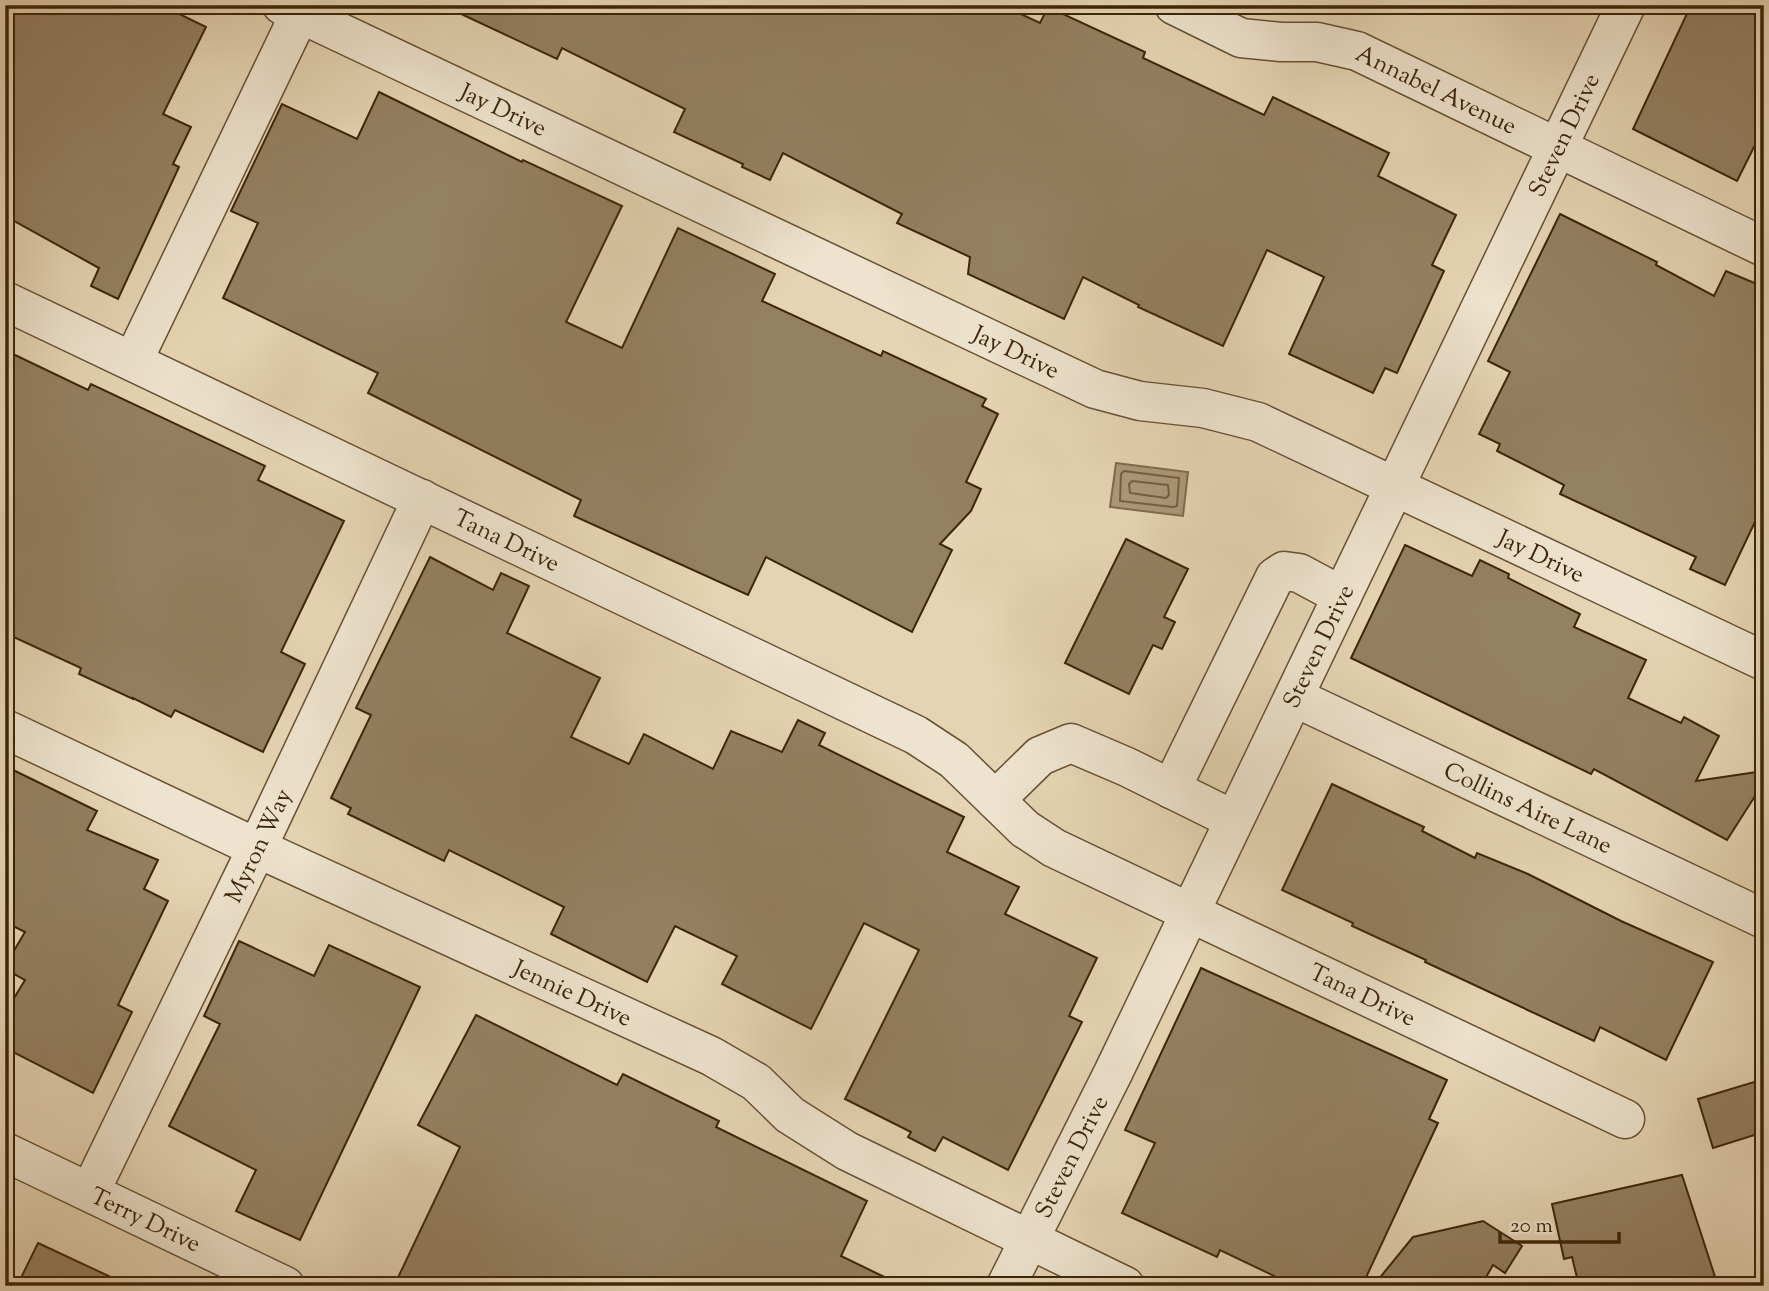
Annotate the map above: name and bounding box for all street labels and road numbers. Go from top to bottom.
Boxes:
street label: Annabel Avenue [1349,38,1522,144]
street label: Steven Drive [1521,68,1610,203]
street label: Jay Drive [452,75,552,147]
street label: Jay Drive [964,318,1064,389]
street label: Tana Drive [447,502,565,582]
street label: Jay Drive [1489,522,1589,593]
street label: Steven Drive [1276,579,1364,714]
street label: Collins Aire Lane [1437,755,1617,864]
street label: Myron Way [218,784,302,909]
street label: Jennie Drive [505,952,637,1036]
street label: Tana Drive [1303,957,1421,1036]
street label: Steven Drive [1028,1090,1118,1225]
street label: Terry Drive [84,1180,206,1262]

